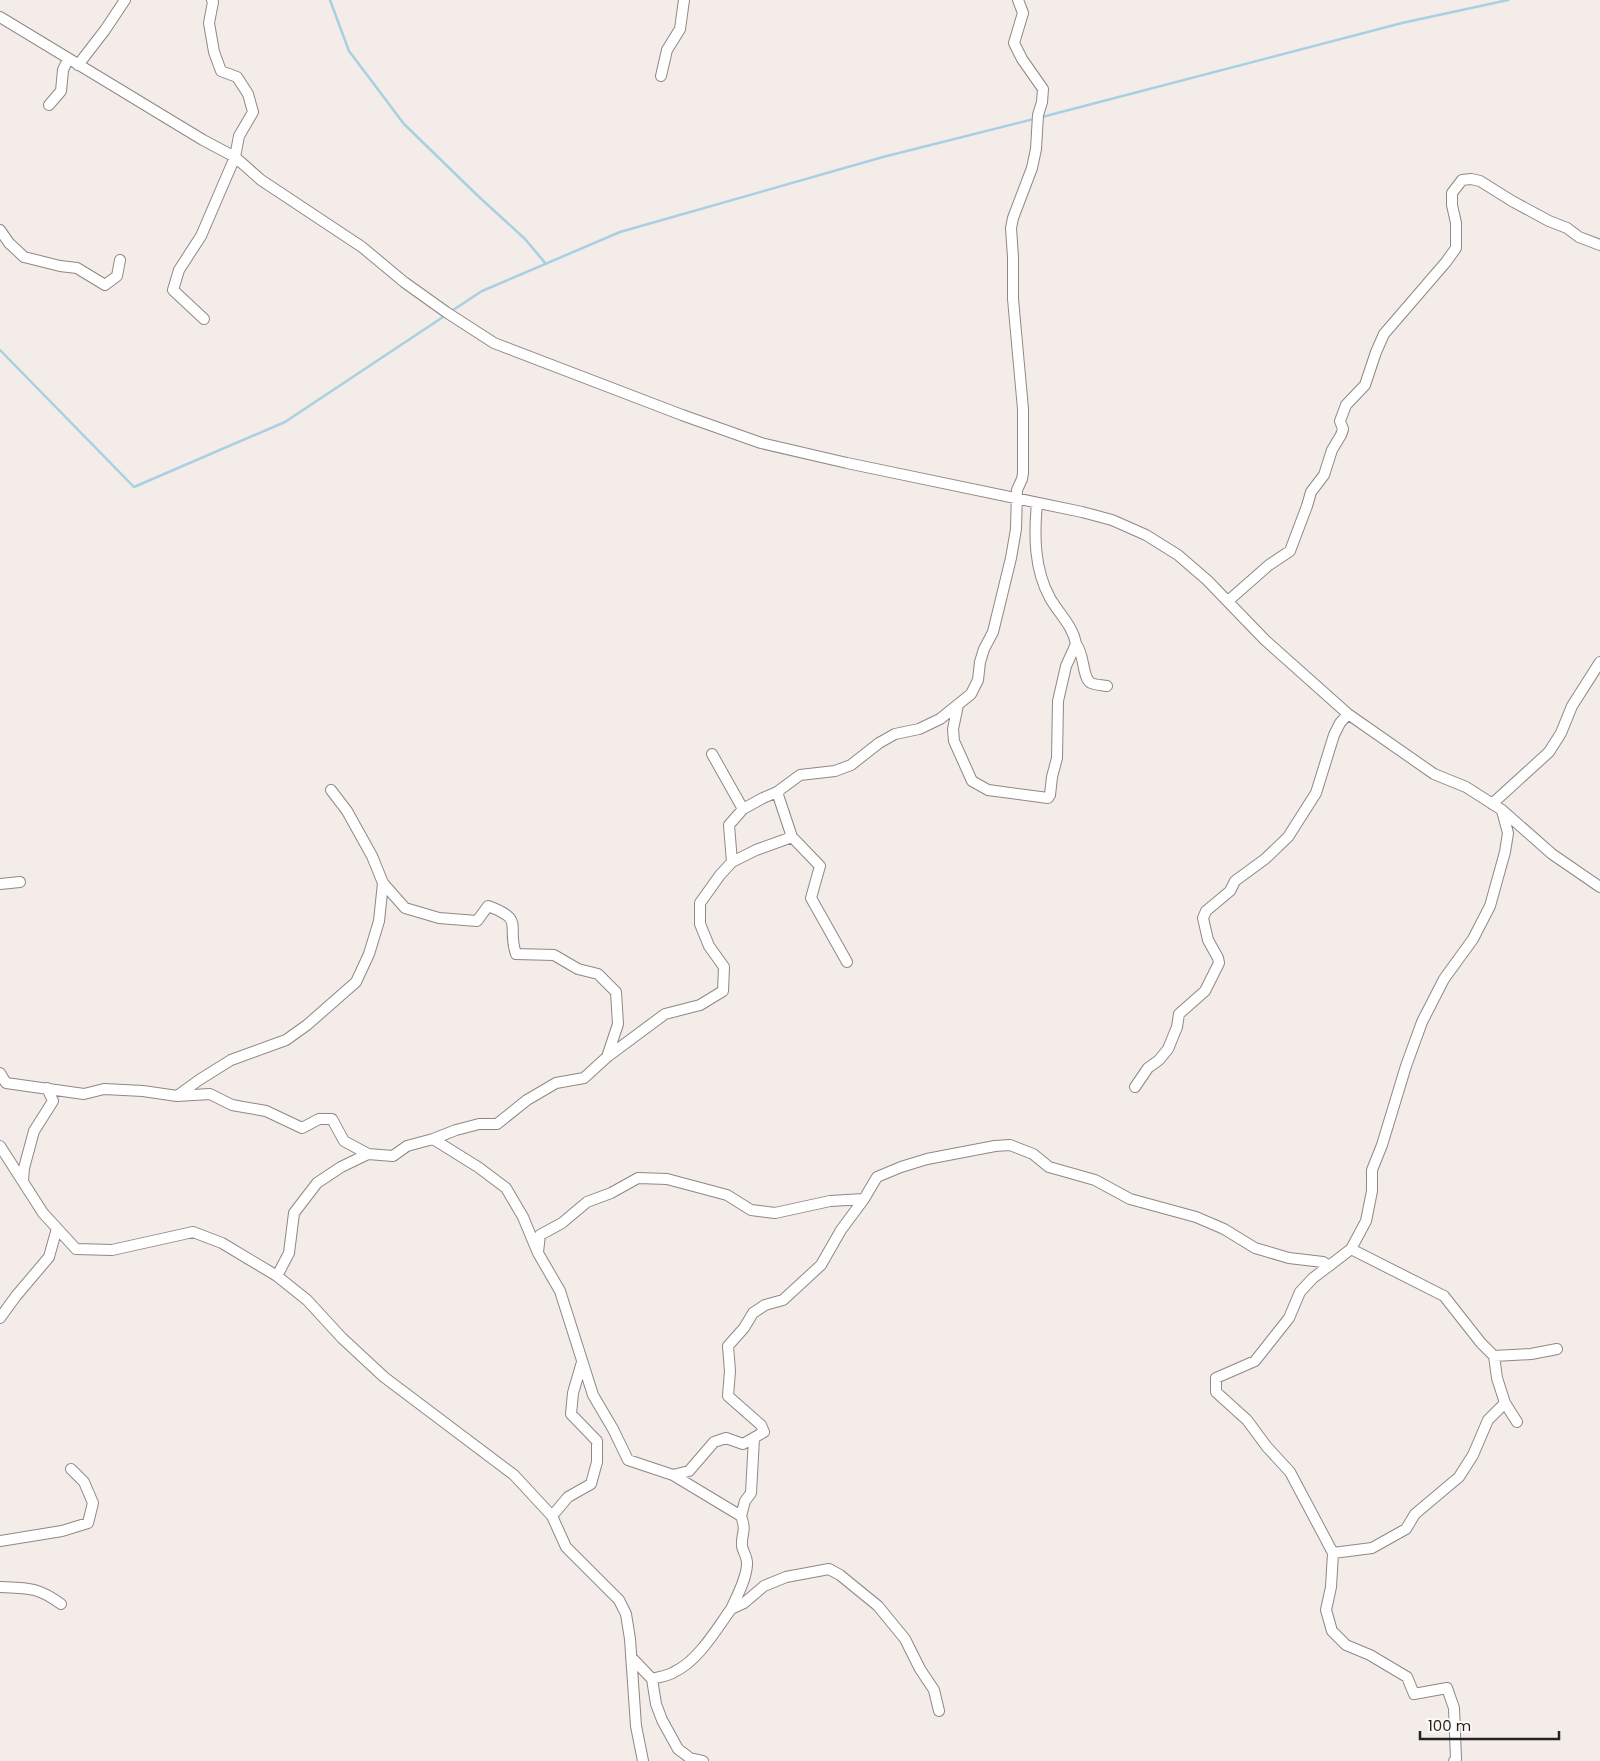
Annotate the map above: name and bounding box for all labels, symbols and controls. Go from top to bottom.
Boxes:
scale bar [1420,1708,1559,1740]
text: 100 m [1428,1715,1471,1736]

